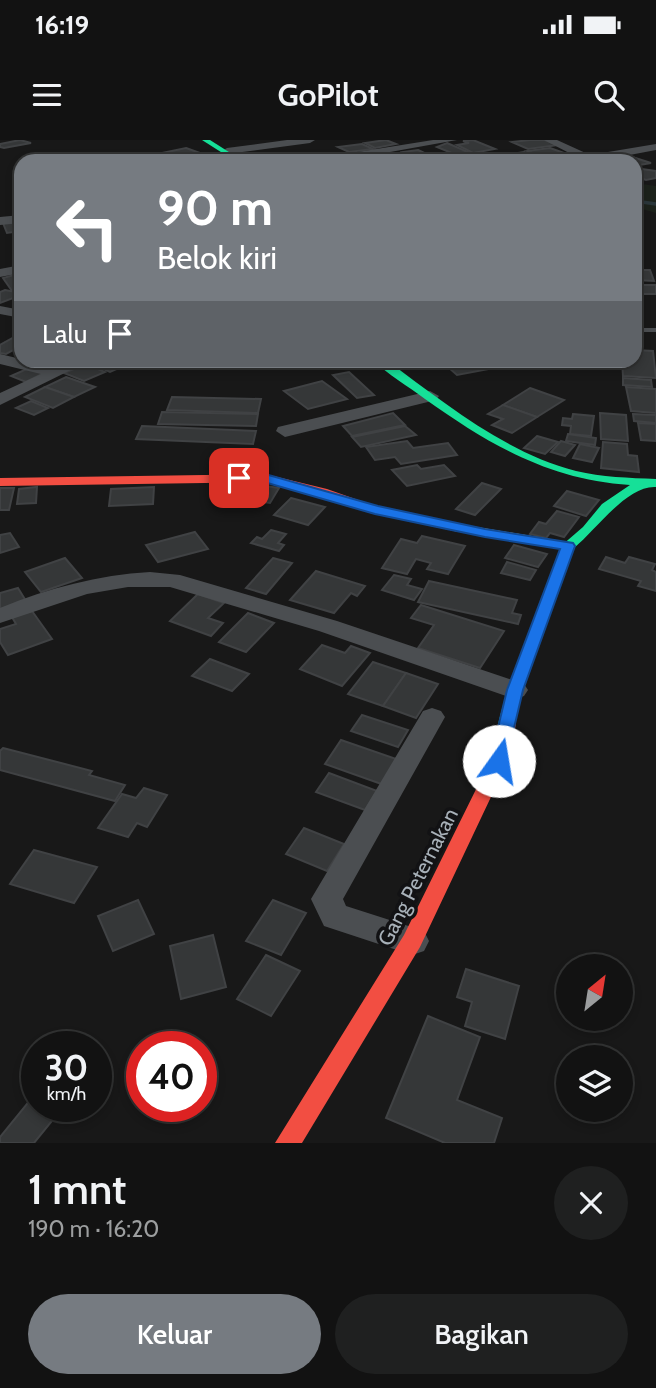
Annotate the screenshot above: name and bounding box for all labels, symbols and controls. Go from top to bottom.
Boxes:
text: 16:19 [35,9,89,41]
text: GoPilot [277,75,379,114]
icon: menu [28,76,66,114]
icon: search [590,76,628,114]
text: 90 m [157,178,273,237]
icon: left [42,182,133,273]
text: Belok kiri [157,238,277,277]
icon: arrive [101,315,139,353]
text: Lalu [42,318,87,350]
pin [209,448,269,508]
icon: arrive [220,459,258,497]
position arrow [462,724,536,798]
street label: Gang Peternakan [372,804,463,950]
north arrow [556,954,634,1031]
map controls [556,954,633,1122]
speed limit sign: 40 [126,1031,217,1122]
button: layers [556,1045,633,1122]
text: 30 [45,1046,88,1089]
text: km/h [47,1083,86,1105]
text: 1 mnt [28,1163,126,1215]
button: close [554,1166,628,1240]
text: 190 m · 16:20 [28,1215,159,1243]
button: Keluar [28,1294,321,1374]
button: Bagikan [335,1294,628,1374]

